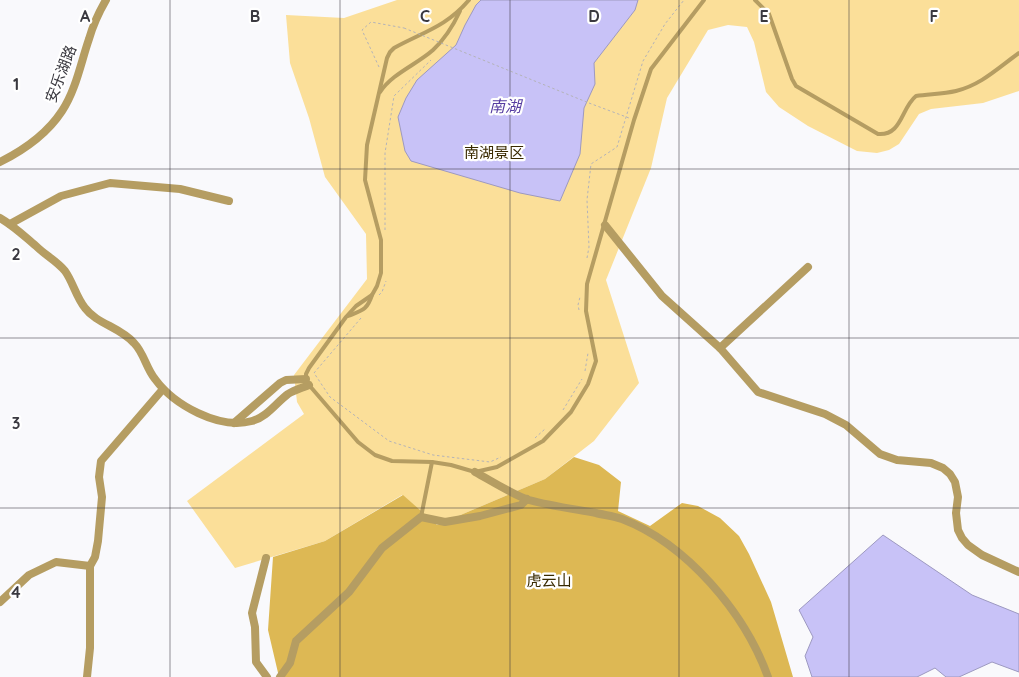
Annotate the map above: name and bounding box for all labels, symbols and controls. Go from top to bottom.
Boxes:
text: A [80,6,91,26]
text: B [250,6,260,26]
text: C [420,6,430,26]
text: D [588,6,600,26]
text: E [759,6,769,26]
text: F [930,6,939,26]
street label: 安乐湖路 [41,42,80,105]
text: 1 [13,74,19,94]
water label: 南湖 [489,96,524,116]
park label: 南湖景区 [464,143,524,162]
text: 2 [11,244,21,264]
text: 3 [12,413,20,433]
park label: 虎云山 [526,571,572,590]
text: 4 [11,582,21,602]

